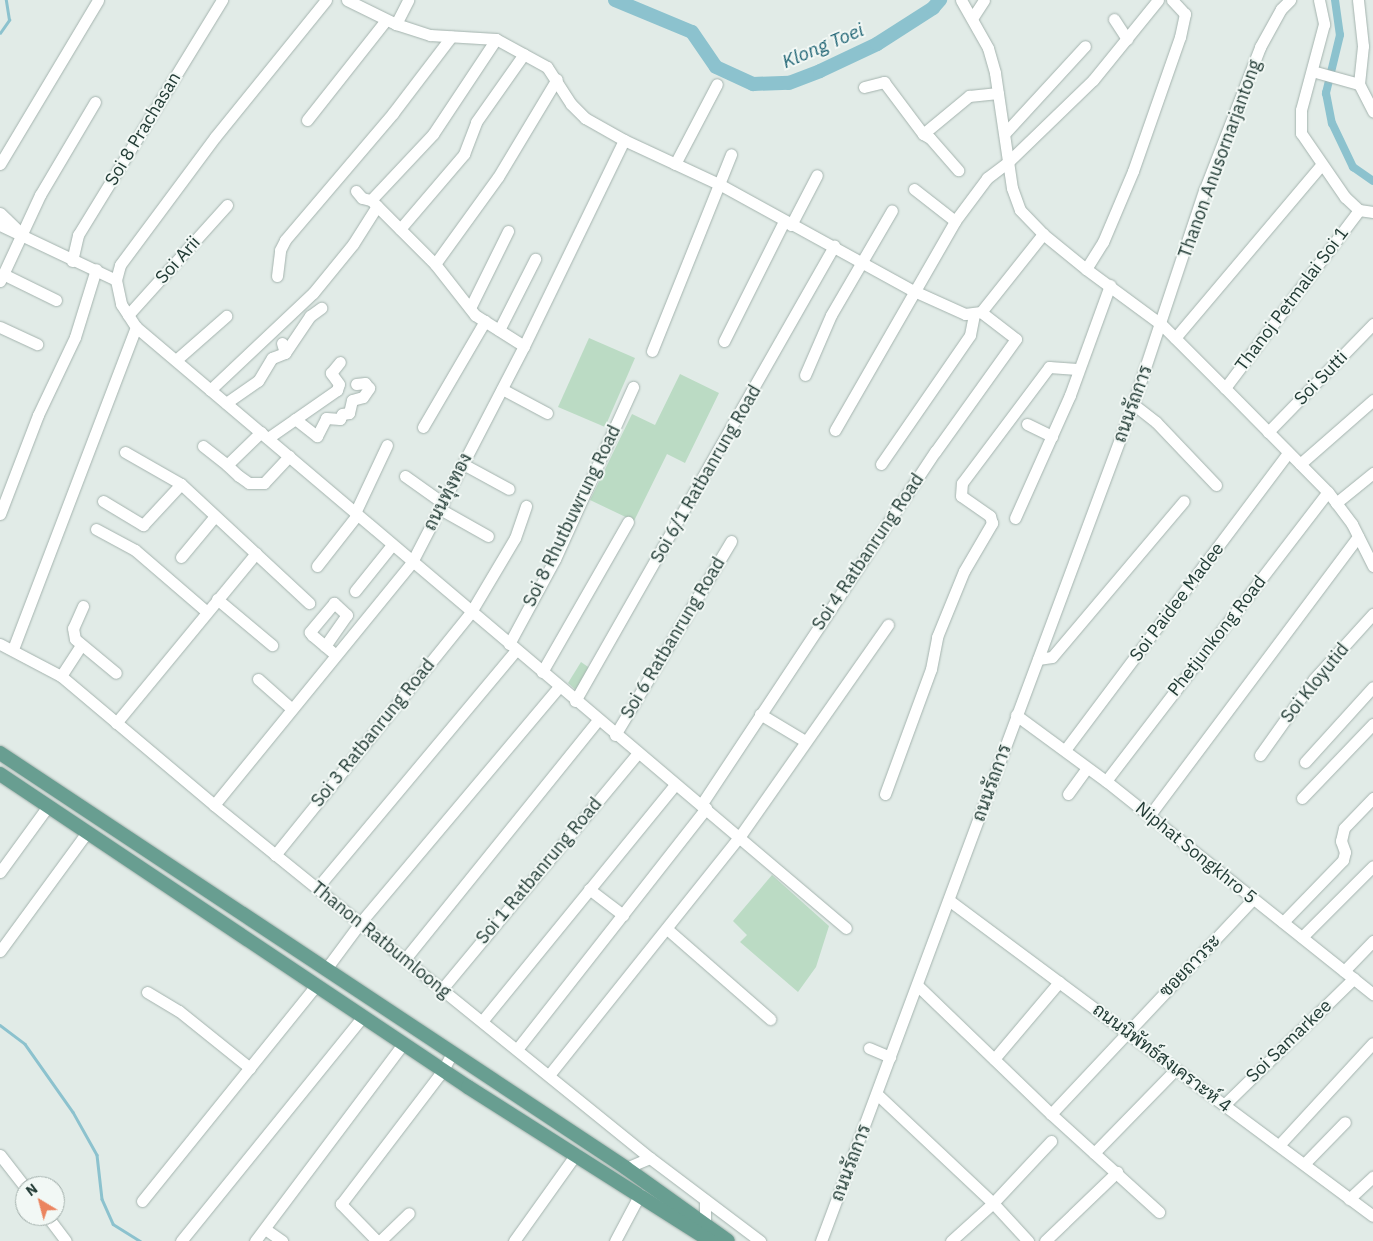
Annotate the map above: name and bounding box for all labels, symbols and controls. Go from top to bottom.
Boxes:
water label: Klong Toei [779,19,867,73]
street label: Thanon Anusornarjantong [1174,57,1266,261]
street label: Soi 8 Prachasan [101,68,185,190]
street label: Thanoj Petmalai Soi 1 [1231,223,1353,375]
street label: Soi Arii [151,232,205,288]
street label: Soi Sutti [1290,346,1352,410]
street label: ถนนรัถการ [1109,363,1157,445]
street label: Soi 6/1 Ratbanrung Road [646,381,766,567]
street label: Soi 8 Rhutbuwrung Road [519,422,625,610]
street label: ถนนทุ่งทอง [419,450,477,534]
street label: Soi 4 Ratbanrung Road [808,470,928,634]
street label: Soi Paidee Madee [1125,538,1229,666]
street label: Soi 6 Ratbanrung Road [616,554,730,722]
street label: Phetjunkong Road [1163,571,1271,701]
street label: Soi Kloyutid [1276,639,1354,727]
street label: Soi 3 Ratbanrung Road [307,655,439,811]
street label: ถนนรัถการ [968,742,1016,824]
street label: Soi 1 Ratbanrung Road [472,794,606,948]
street label: Niphat Songkhro 5 [1131,798,1261,908]
street label: Thanon Ratbumloong [307,877,455,1003]
street label: ซอยถาวระ [1155,930,1225,1002]
street label: Soi Samarkee [1242,995,1336,1087]
street label: ถนนนิพัทธ์สงเคราะห์ 4 [1088,999,1236,1117]
street label: ถนนรัถการ [827,1122,875,1204]
north arrow [15,1176,65,1226]
text: N [22,1180,41,1200]

